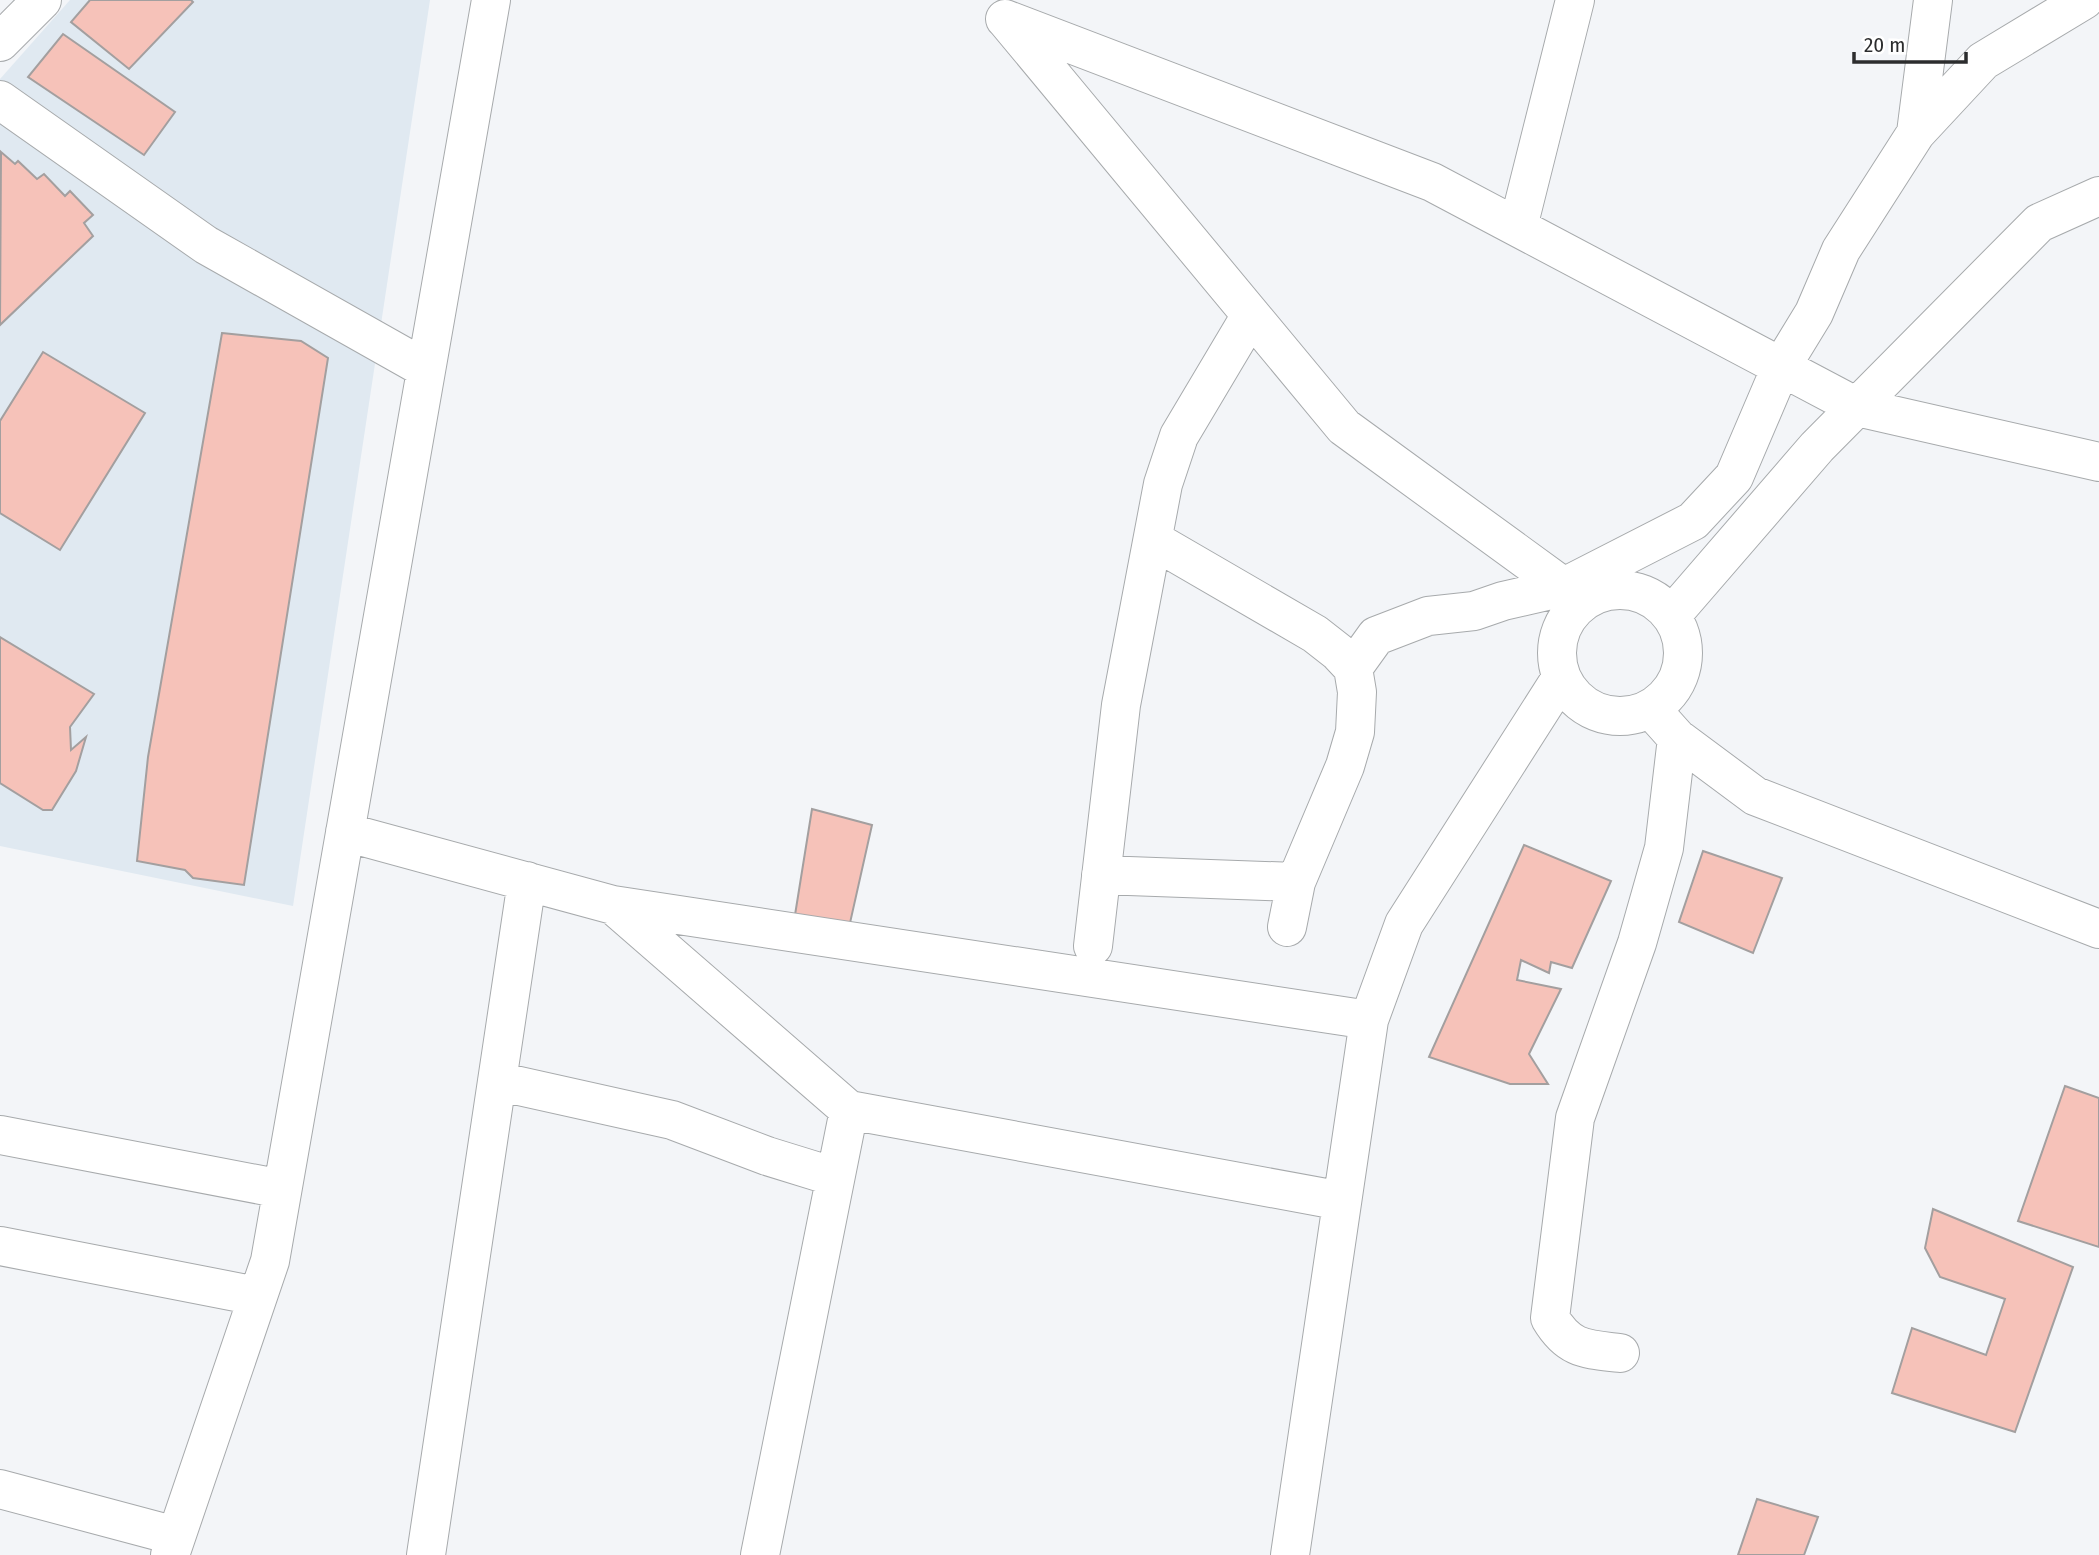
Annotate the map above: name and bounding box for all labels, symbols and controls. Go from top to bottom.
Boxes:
scale bar [1854,21,1966,65]
text: 20 m [1864,32,1905,58]

